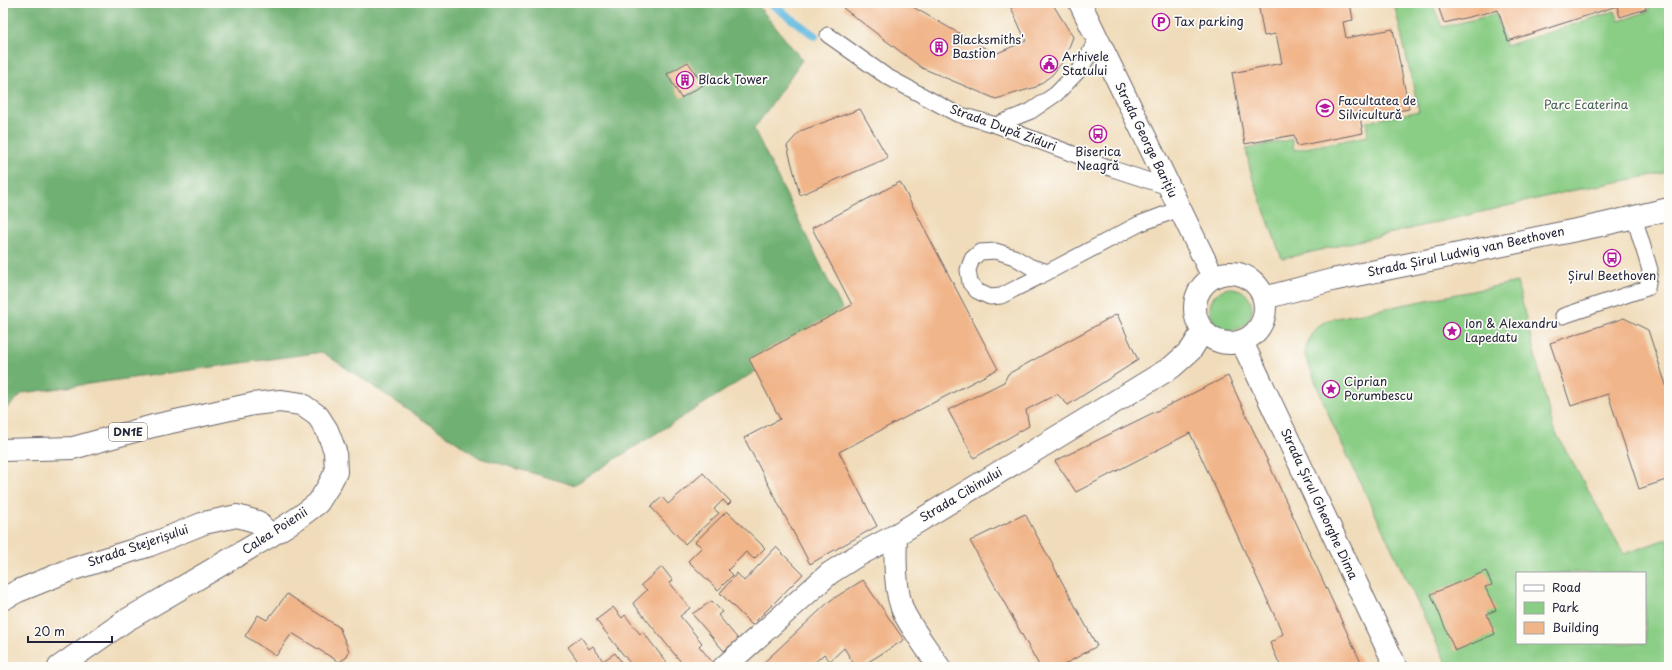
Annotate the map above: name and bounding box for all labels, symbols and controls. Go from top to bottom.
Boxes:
parking icon: Tax parking [1151,12,1171,32]
place label: Tax parking [1174,12,1244,30]
place label: Blacksmiths' Bastion [952,30,1024,62]
building icon: Blacksmiths' Bastion [929,37,949,57]
place label: Arhivele Statului [1062,47,1109,79]
public building icon: Arhivele Statului [1039,54,1059,74]
building icon: Black Tower [675,70,695,90]
place label: Black Tower [698,70,768,88]
street label: Strada George Barițiu [1111,79,1183,200]
place label: Facultatea de Silvicultură [1338,91,1417,123]
park label: Parc Ecaterina [1544,95,1629,113]
school or university icon: Facultatea de Silvicultură [1315,98,1335,118]
street label: Strada După Ziduri [947,99,1059,155]
bus stop icon: Biserica Neagră [1088,124,1108,144]
place label: Biserica Neagră [1075,142,1121,174]
street label: Strada Șirul Ludwig van Beethoven [1366,221,1566,281]
bus stop icon: Șirul Beethoven [1602,248,1622,268]
place label: Șirul Beethoven [1568,266,1656,284]
place label: Ion & Alexandru Lapedatu [1465,314,1558,346]
place icon: Ion & Alexandru Lapedatu [1442,321,1462,341]
place label: Ciprian Porumbescu [1344,372,1413,404]
place icon: Ciprian Porumbescu [1321,379,1341,399]
road number: DN1E [109,423,147,441]
street label: Strada Șirul Gheorghe Dima [1277,425,1363,582]
street label: Strada Cibinului [916,462,1005,526]
street label: Calea Poienii [238,502,311,558]
street label: Strada Stejerișului [85,519,191,571]
legend [1516,572,1646,644]
text: Road [1552,578,1581,596]
text: Park [1552,598,1579,616]
scale bar [28,618,112,644]
text: Building [1552,618,1599,636]
text: 20 m [34,622,65,640]

